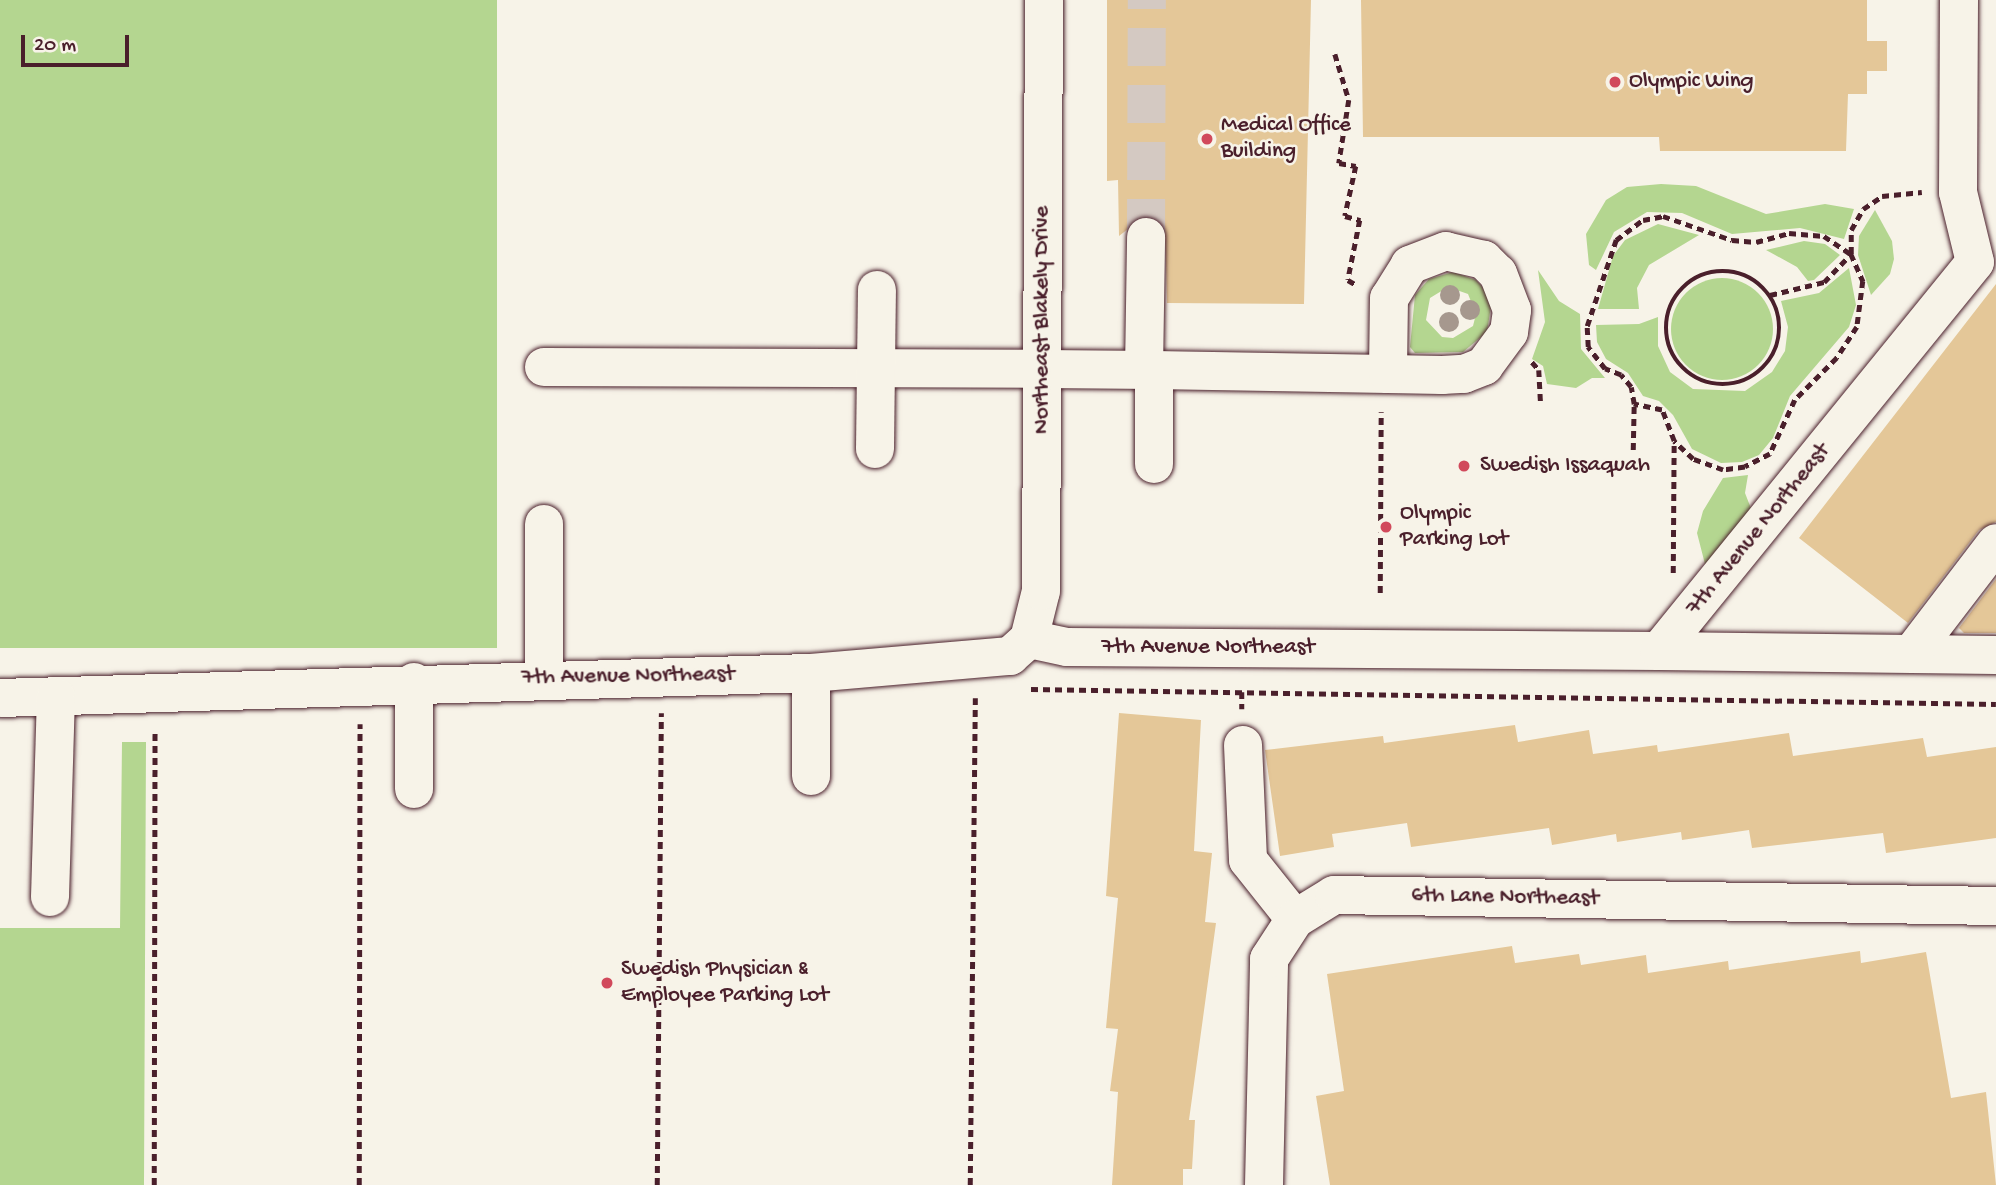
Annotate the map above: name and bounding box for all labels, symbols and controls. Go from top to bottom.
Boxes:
scale bar [24,21,133,65]
text: 20 m [34,34,76,59]
place label: Olympic Wing [1629,68,1754,96]
marker: Olympic Wing [1607,74,1623,90]
place label: Medical Office Building [1221,112,1351,166]
marker: Medical Office Building [1199,131,1215,147]
street label: Northeast Blakely Drive [1029,206,1057,434]
street label: 7th Avenue Northeast [1681,439,1837,621]
place label: Swedish Issaquah [1480,452,1650,480]
marker: Swedish Issaquah [1454,456,1474,476]
place label: Olympic Parking Lot [1400,500,1508,554]
marker: Olympic Parking Lot [1378,519,1394,535]
street label: 7th Avenue Northeast [1101,634,1315,662]
street label: 7th Avenue Northeast [521,661,735,693]
street label: 6th Lane Northeast [1411,883,1599,913]
place label: Swedish Physician & Employee Parking Lot [621,956,829,1010]
marker: Swedish Physician & Employee Parking Lot [599,975,615,991]

